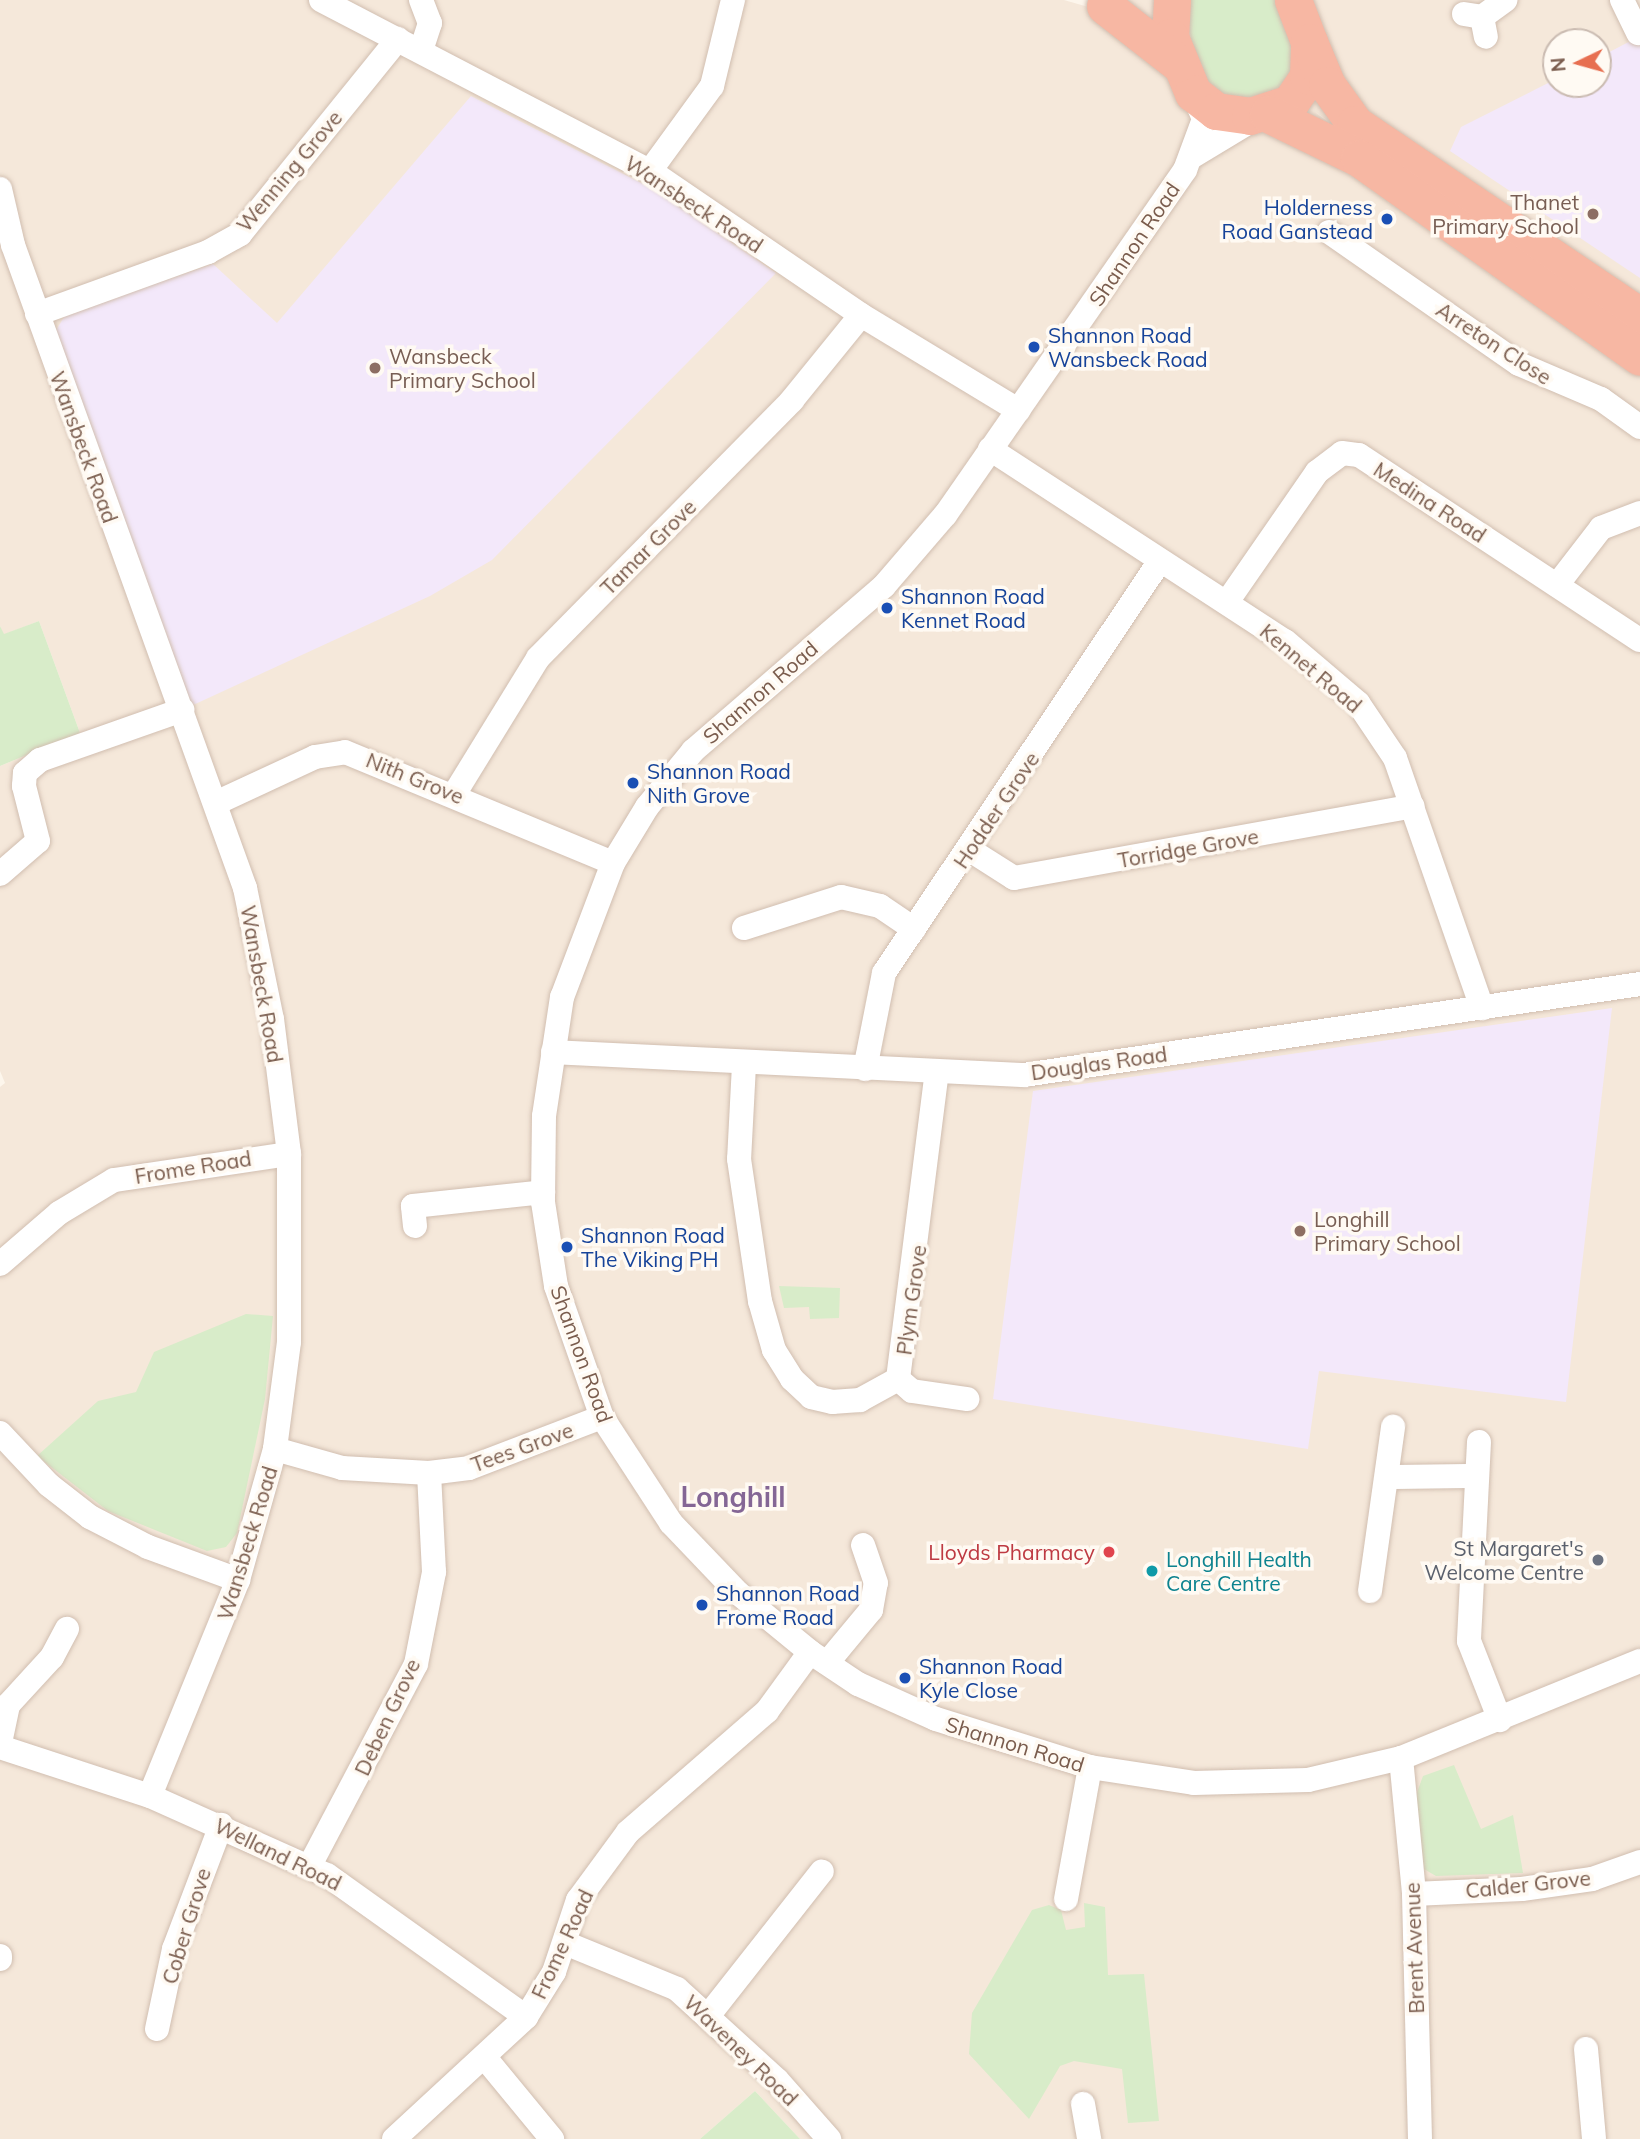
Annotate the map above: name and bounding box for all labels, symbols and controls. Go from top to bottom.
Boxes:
north arrow [1542,28,1612,98]
text: N [1545,56,1571,73]
street label: Wenning Grove [231,105,347,237]
street label: Wansbeck Road [620,150,768,258]
street label: Shannon Road [1083,177,1185,311]
place label: Thanet Primary School [1432,189,1579,239]
place label: Holderness Road Ganstead [1222,194,1373,244]
marker: Thanet Primary School [1585,206,1601,222]
marker: Holderness Road Ganstead [1379,211,1395,227]
street label: Arreton Close [1432,296,1556,390]
place label: Shannon Road Wansbeck Road [1048,322,1208,372]
marker: Shannon Road Wansbeck Road [1026,339,1042,355]
place label: Wansbeck Primary School [389,343,536,393]
marker: Wansbeck Primary School [367,360,383,376]
street label: Wansbeck Road [45,368,123,526]
street label: Medina Road [1369,456,1491,548]
street label: Tamar Grove [595,494,701,600]
place label: Shannon Road Kennet Road [901,583,1045,633]
marker: Shannon Road Kennet Road [879,600,895,616]
street label: Kennet Road [1255,618,1367,718]
street label: Shannon Road [697,635,823,749]
street label: Nith Grove [363,747,467,809]
street label: Hodder Grove [948,747,1044,873]
place label: Shannon Road Nith Grove [647,758,791,808]
marker: Shannon Road Nith Grove [625,775,641,791]
street label: Torridge Grove [1116,823,1260,873]
street label: Wansbeck Road [236,903,288,1065]
street label: Douglas Road [1029,1041,1169,1085]
street label: Frome Road [133,1145,253,1189]
place label: Longhill Primary School [1314,1206,1461,1256]
place label: Shannon Road The Viking PH [581,1222,725,1272]
marker: Longhill Primary School [1292,1223,1308,1239]
marker: Shannon Road The Viking PH [559,1239,575,1255]
street label: Plym Grove [891,1243,931,1357]
street label: Shannon Road [546,1282,618,1426]
street label: Tees Grove [467,1417,577,1477]
street label: Wansbeck Road [212,1463,282,1623]
district label: Longhill [680,1480,786,1514]
place label: St Margaret's Welcome Centre [1424,1535,1584,1585]
place label: Lloyds Pharmacy [928,1539,1095,1565]
marker: Lloyds Pharmacy [1101,1544,1117,1560]
place label: Longhill Health Care Centre [1166,1546,1312,1596]
marker: St Margaret's Welcome Centre [1590,1552,1606,1568]
marker: Longhill Health Care Centre [1144,1563,1160,1579]
place label: Shannon Road Frome Road [716,1580,860,1630]
marker: Shannon Road Frome Road [694,1597,710,1613]
place label: Shannon Road Kyle Close [919,1653,1063,1703]
street label: Deben Grove [349,1655,425,1779]
marker: Shannon Road Kyle Close [897,1670,913,1686]
street label: Shannon Road [943,1711,1087,1777]
street label: Welland Road [210,1812,346,1896]
street label: Cober Grove [156,1865,216,1987]
street label: Calder Grove [1464,1865,1592,1903]
street label: Brent Avenue [1399,1882,1429,2014]
street label: Frome Road [526,1885,598,2003]
street label: Waveney Road [679,1989,803,2111]

